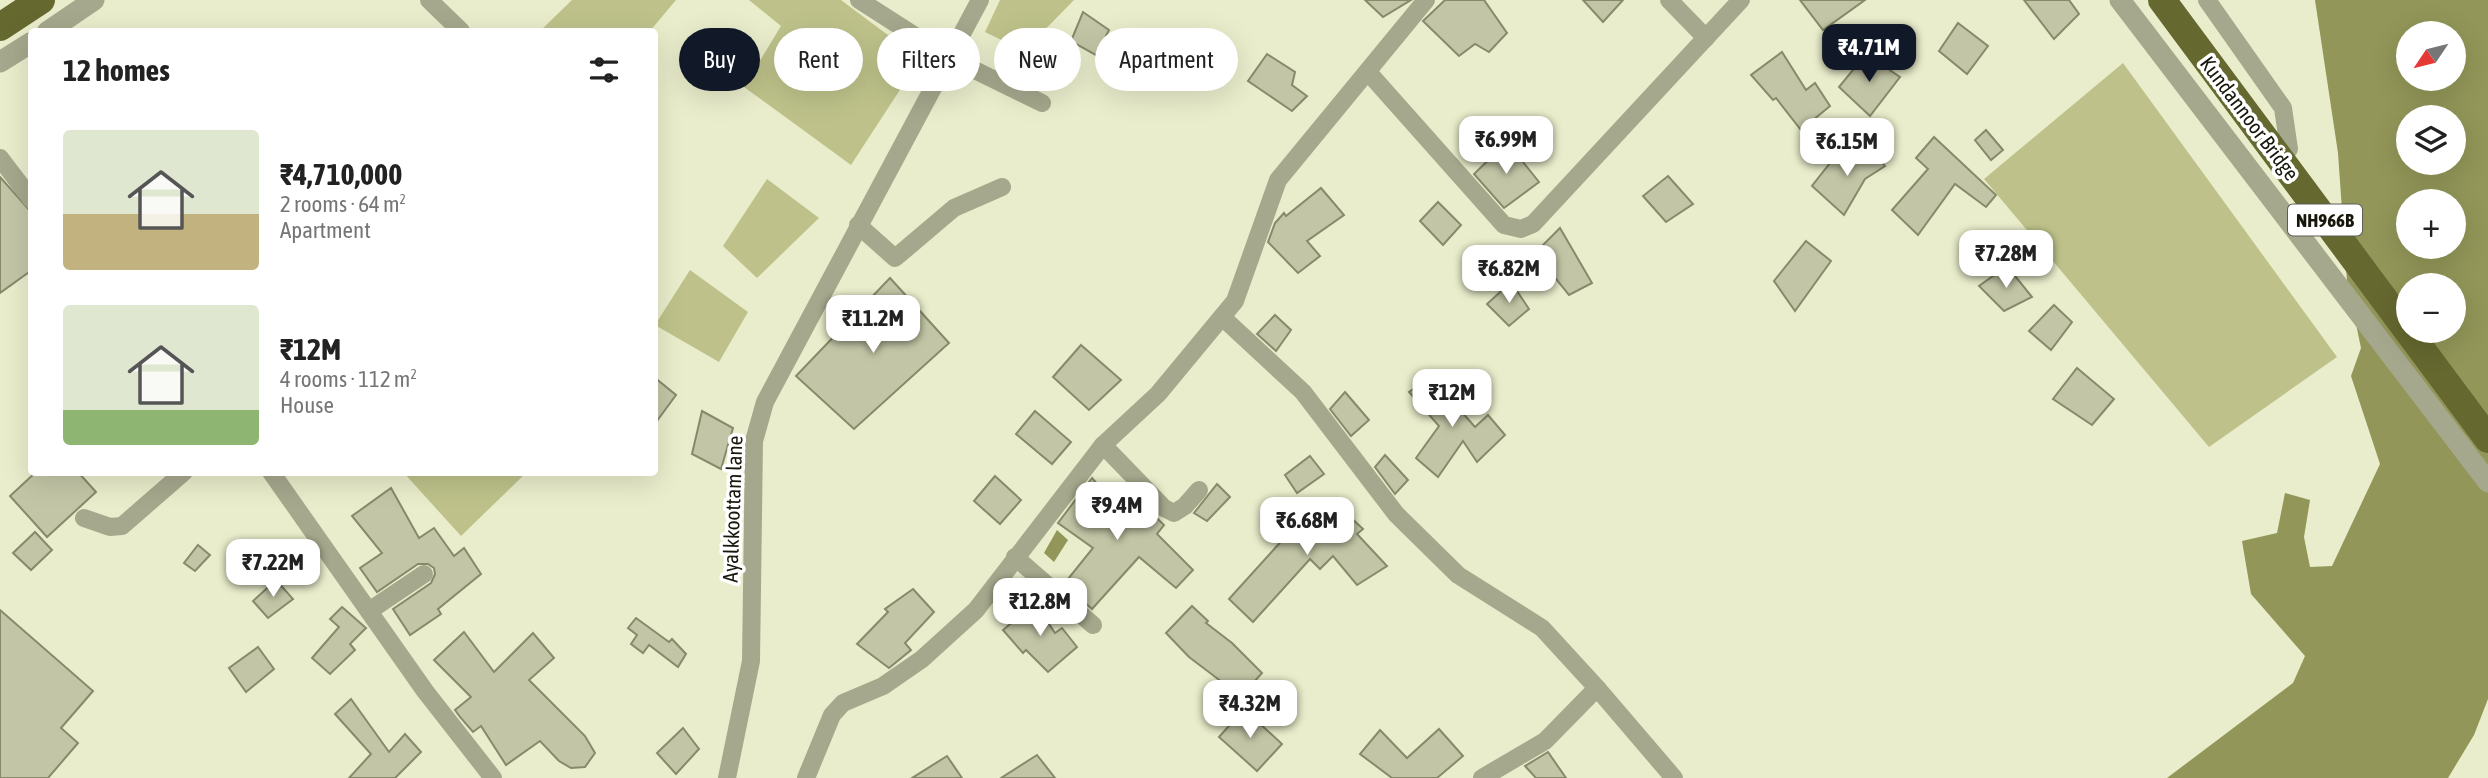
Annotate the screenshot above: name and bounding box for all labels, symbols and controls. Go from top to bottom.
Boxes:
north arrow [2396,21,2466,91]
map controls [2396,21,2466,343]
pin: ₹4.71M [1812,24,1926,84]
chip: Buy [679,28,760,91]
chip: Rent [774,28,863,91]
chip: Filters [877,28,980,91]
chip: New [994,28,1081,91]
chip: Apartment [1095,28,1238,91]
text: ₹4.71M [1838,34,1900,60]
icon: filters [585,51,623,89]
street label: Kundannoor Bridge [2196,52,2304,184]
text: 12 homes [63,53,170,87]
button: layers [2396,105,2466,175]
pin: ₹6.99M [1449,116,1563,176]
pin: ₹6.15M [1790,118,1904,178]
text: ₹6.99M [1475,126,1537,152]
text: ₹6.15M [1816,128,1878,154]
text: ₹4,710,000 [280,157,402,191]
icon: home [119,158,203,242]
button: + [2396,189,2466,259]
text: 2 rooms · 64 m² [280,191,406,217]
road number: NH966B [2288,204,2362,235]
text: Apartment [280,217,371,243]
pin: ₹7.28M [1949,230,2063,290]
text: ₹7.28M [1975,240,2037,266]
pin: ₹6.82M [1452,246,1566,305]
text: ₹6.82M [1478,255,1540,281]
button: − [2396,273,2466,343]
pin: ₹11.2M [816,296,930,355]
text: ₹11.2M [842,305,904,331]
text: ₹12M [280,332,341,366]
icon: home [119,333,203,417]
text: 4 rooms · 112 m² [280,366,417,392]
pin: ₹12M [1411,370,1493,429]
text: ₹12M [1429,379,1475,405]
text: House [280,392,334,418]
street label: Ayalkkoottam lane [717,435,747,583]
pin: ₹9.4M [1068,482,1166,542]
text: ₹9.4M [1091,492,1143,518]
pin: ₹6.68M [1250,498,1364,557]
text: ₹6.68M [1276,507,1338,533]
pin: ₹7.22M [216,540,330,599]
text: ₹7.22M [242,549,304,575]
pin: ₹12.8M [983,578,1097,638]
text: ₹12.8M [1009,588,1071,614]
pin: ₹4.32M [1193,680,1307,740]
text: ₹4.32M [1219,690,1281,716]

